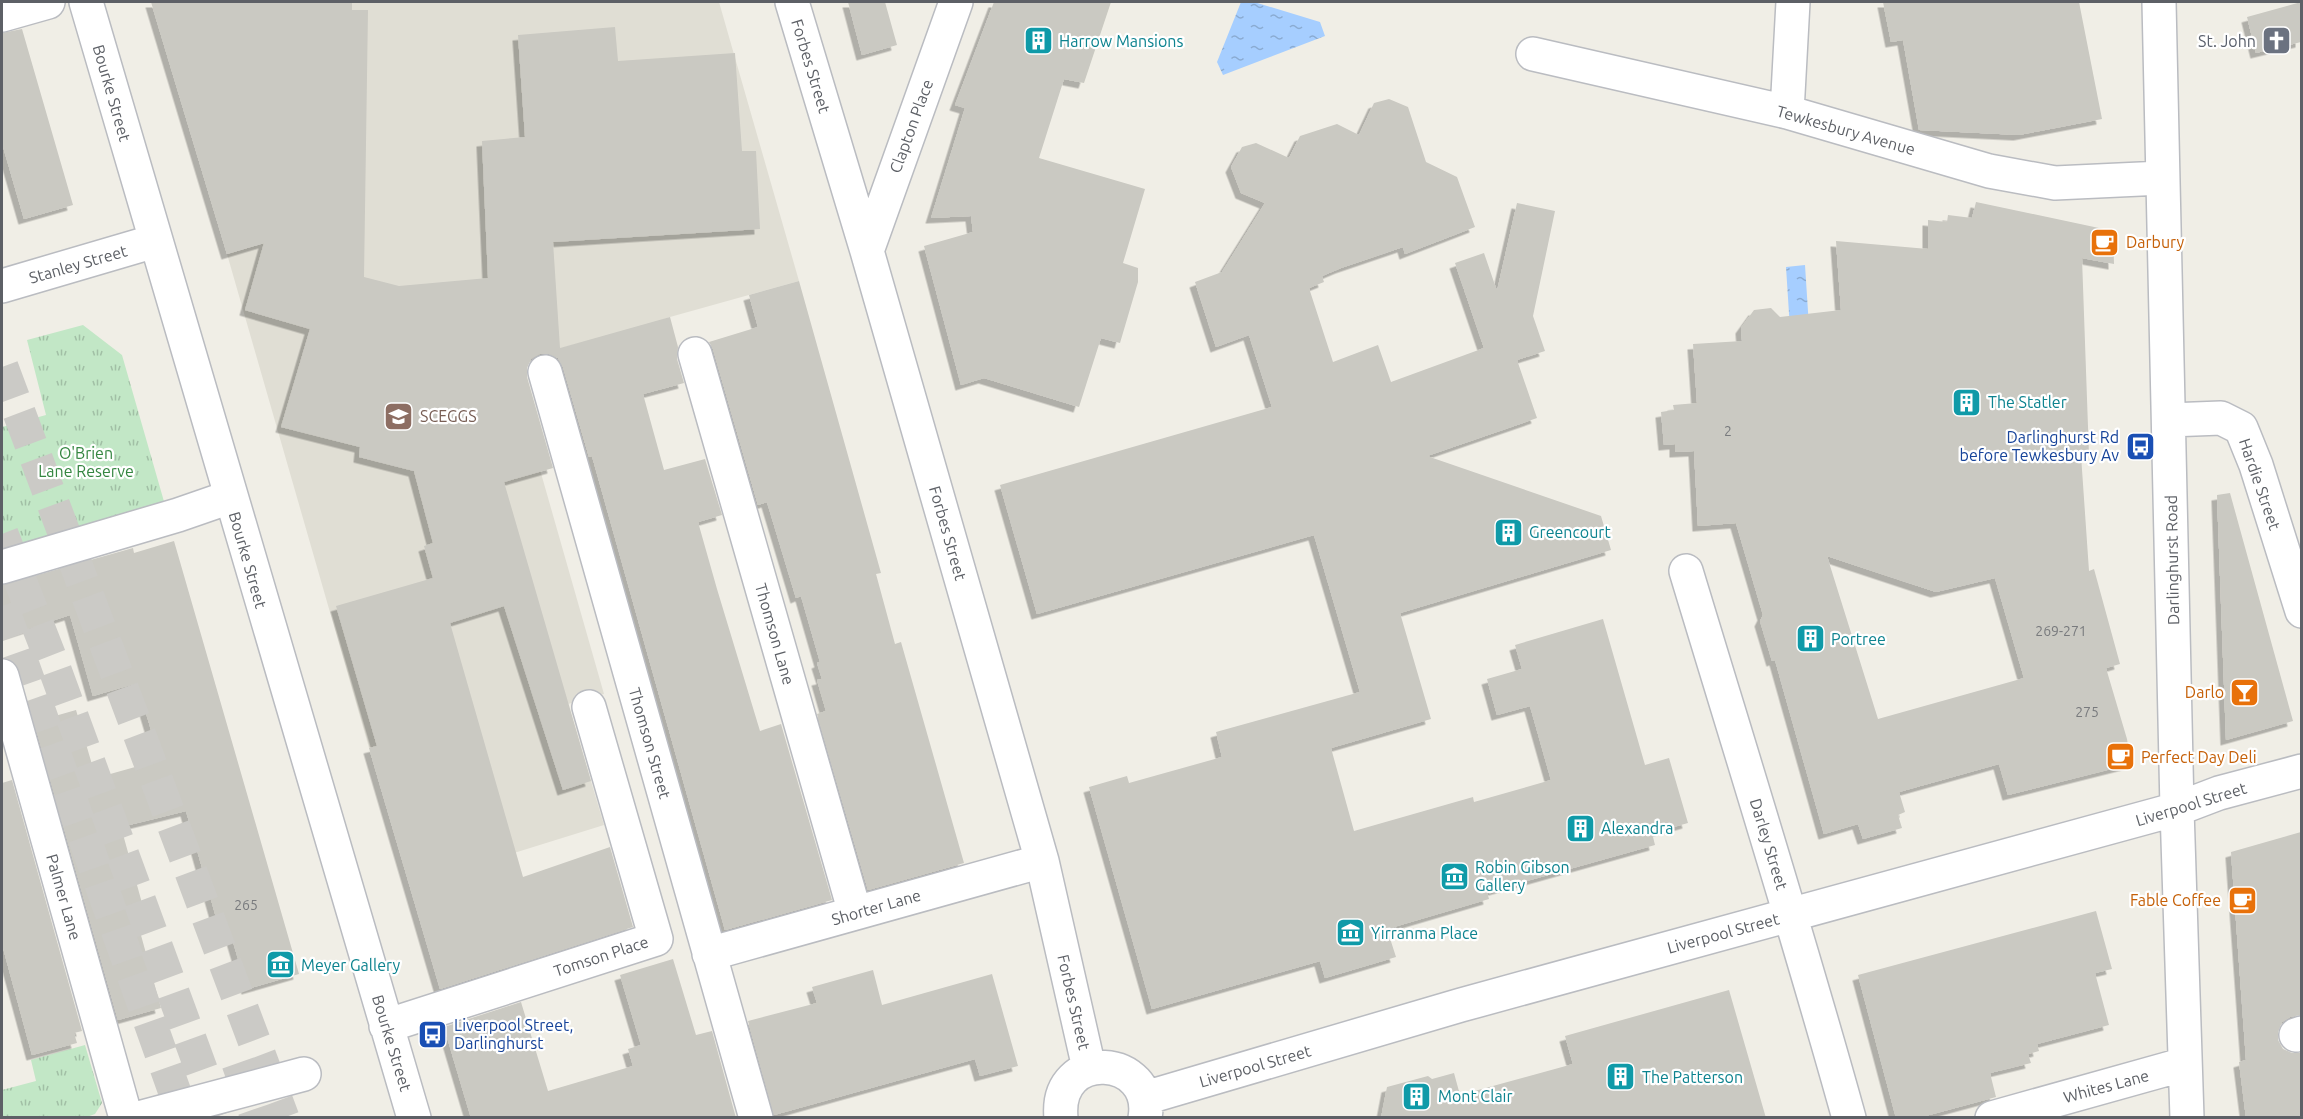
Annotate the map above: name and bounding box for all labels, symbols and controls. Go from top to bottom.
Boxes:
street label: Forbes Street [788,17,834,116]
building icon: Harrow Mansions [1022,25,1054,57]
church icon: St. John [2261,25,2293,57]
place label: Harrow Mansions [1059,32,1184,50]
place label: St. John [2198,32,2256,50]
street label: Bourke Street [90,43,135,144]
street label: Clapton Place [886,77,936,175]
street label: Tewkesbury Avenue [1775,102,1917,158]
cafe icon: Darbury [2089,226,2121,258]
place label: Darbury [2126,233,2184,251]
street label: Stanley Street [27,241,130,287]
building icon: The Statler [1951,386,1983,418]
place label: The Statler [1988,393,2067,411]
school or university icon: SCEGGS [383,400,415,432]
place label: SCEGGS [420,407,477,425]
house number: 2 [1724,423,1732,439]
place label: Darlinghurst Rd before Tewkesbury Av [1960,428,2119,464]
bus stop icon: Darlinghurst Rd before Tewkesbury Av [2124,430,2156,462]
street label: Hardie Street [2236,436,2284,533]
park label: O'Brien Lane Reserve [38,444,134,480]
street label: Forbes Street [926,484,970,583]
street label: Darlinghurst Road [2162,495,2182,625]
street label: Bourke Street [226,510,271,611]
building icon: Greencourt [1492,516,1524,548]
place label: Greencourt [1529,523,1611,541]
street label: Thomson Lane [752,581,798,687]
building icon: Portree [1794,623,1826,655]
house number: 269-271 [2035,623,2087,639]
place label: Portree [1831,630,1886,648]
bar icon: Darlo [2229,676,2261,708]
place label: Darlo [2185,683,2224,701]
street label: Thomson Street [626,685,675,801]
house number: 275 [2075,704,2099,720]
cafe icon: Perfect Day Deli [2104,741,2136,773]
place label: Perfect Day Deli [2141,748,2257,766]
street label: Liverpool Street [2133,778,2249,829]
street label: Darley Street [1747,796,1792,893]
building icon: Alexandra [1564,812,1596,844]
place label: Alexandra [1601,819,1673,837]
street label: Palmer Lane [43,852,85,942]
place label: Robin Gibson Gallery [1475,858,1570,894]
museum icon: Robin Gibson Gallery [1438,860,1470,892]
cafe icon: Fable Coffee [2226,884,2258,916]
street label: Shorter Lane [829,886,923,928]
place label: Fable Coffee [2130,891,2221,909]
house number: 265 [234,897,258,913]
street label: Liverpool Street [1665,909,1782,957]
museum icon: Yirranma Place [1334,917,1366,949]
place label: Yirranma Place [1371,924,1478,942]
street label: Tomson Place [551,932,651,980]
museum icon: Meyer Gallery [264,949,296,981]
street label: Forbes Street [1054,953,1094,1052]
place label: Meyer Gallery [301,956,400,974]
street label: Bourke Street [369,993,415,1094]
place label: Liverpool Street, Darlinghurst [454,1016,573,1052]
bus stop icon: Liverpool Street, Darlinghurst [417,1018,449,1050]
street label: Liverpool Street [1197,1041,1314,1091]
building icon: The Patterson [1605,1061,1637,1093]
street label: Whites Lane [2061,1066,2151,1106]
place label: The Patterson [1642,1068,1743,1086]
building icon: Mont Clair [1401,1080,1433,1112]
place label: Mont Clair [1438,1087,1513,1105]

